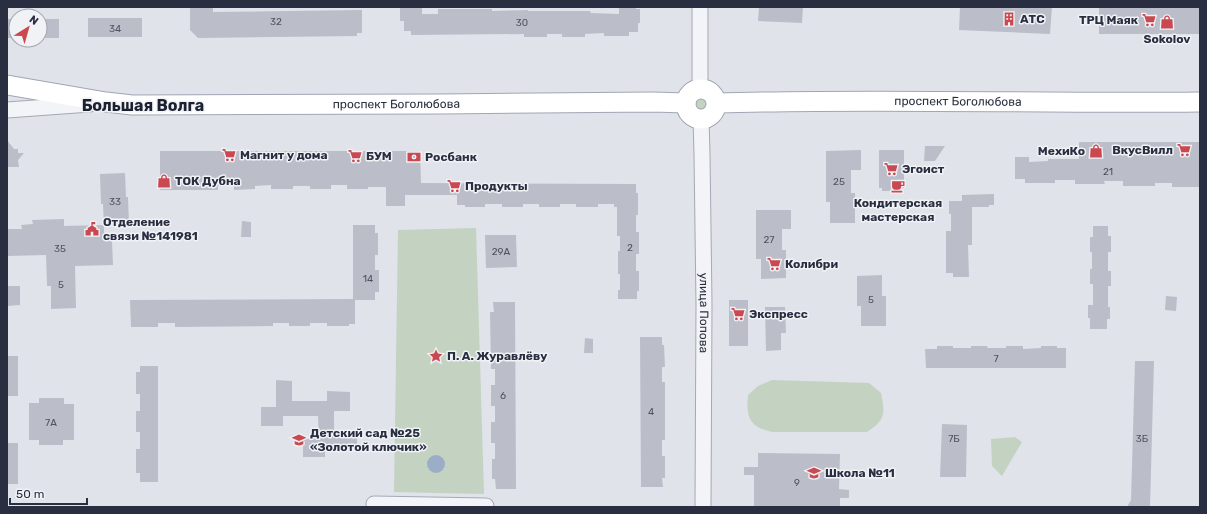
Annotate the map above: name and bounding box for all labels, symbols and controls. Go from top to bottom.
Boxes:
north arrow [8,8,48,48]
building icon: АТС [1001,11,1017,27]
place label: АТС [1020,12,1045,26]
supermarket icon: ТРЦ Маяк [1141,12,1157,28]
text: N [27,13,41,28]
place label: ТРЦ Маяк [1079,13,1139,27]
shop icon: Sokolov [1159,14,1175,30]
house number: 32 [270,16,282,28]
house number: 30 [516,17,528,29]
house number: 34 [109,23,121,35]
place label: Sokolov [1143,32,1191,46]
street label: проспект Боголюбова [894,94,1022,109]
district label: Большая Волга [82,96,204,115]
street label: проспект Боголюбова [333,97,460,111]
supermarket icon: ВкусВилл [1176,142,1192,158]
shop icon: МехиКо [1088,143,1104,159]
place label: ВкусВилл [1112,143,1173,157]
place label: МехиКо [1038,144,1085,158]
supermarket icon: Магнит у дома [221,147,237,163]
place label: Магнит у дома [240,148,328,162]
supermarket icon: БУМ [347,148,363,164]
place label: БУМ [366,149,392,163]
bank icon: Росбанк [406,149,422,165]
place label: Росбанк [425,150,478,164]
supermarket icon: Эгоист [883,161,899,177]
place label: Эгоист [902,162,945,176]
house number: 21 [1103,166,1113,178]
shop icon: ТОК Дубна [156,173,172,189]
place label: ТОК Дубна [175,174,241,188]
house number: 25 [833,176,845,188]
supermarket icon: Продукты [446,178,462,194]
cafe icon: Кондитерская мастерская [890,178,906,194]
place label: Продукты [465,179,528,193]
house number: 33 [109,196,121,208]
place label: Кондитерская мастерская [854,196,942,224]
place label: Отделение связи №141981 [103,215,198,243]
public building icon: Отделение связи №141981 [84,221,100,237]
house number: 27 [764,234,775,246]
house number: 2 [627,242,633,254]
house number: 35 [54,243,66,255]
house number: 29А [492,246,511,258]
supermarket icon: Колибри [766,256,782,272]
place label: Колибри [785,257,838,271]
house number: 14 [363,273,373,285]
street label: улица Попова [697,273,711,353]
house number: 5 [58,279,64,291]
house number: 5 [868,294,874,306]
supermarket icon: Экспресс [730,306,746,322]
place label: Экспресс [749,307,808,321]
place icon: П. А. Журавлёву [428,348,444,364]
place label: П. А. Журавлёву [447,349,547,363]
house number: 7 [993,353,999,365]
house number: 6 [500,390,506,402]
house number: 4 [648,406,654,418]
house number: 7А [45,417,57,429]
place label: Детский сад №25 «Золотой ключик» [310,426,427,454]
school or university icon: Детский сад №25 «Золотой ключик» [291,432,307,448]
house number: 7Б [948,433,960,445]
house number: 3Б [1136,433,1149,445]
school or university icon: Школа №11 [806,465,822,481]
place label: Школа №11 [825,466,895,480]
house number: 9 [794,477,800,489]
scale bar [10,480,87,506]
text: 50 m [16,487,44,501]

